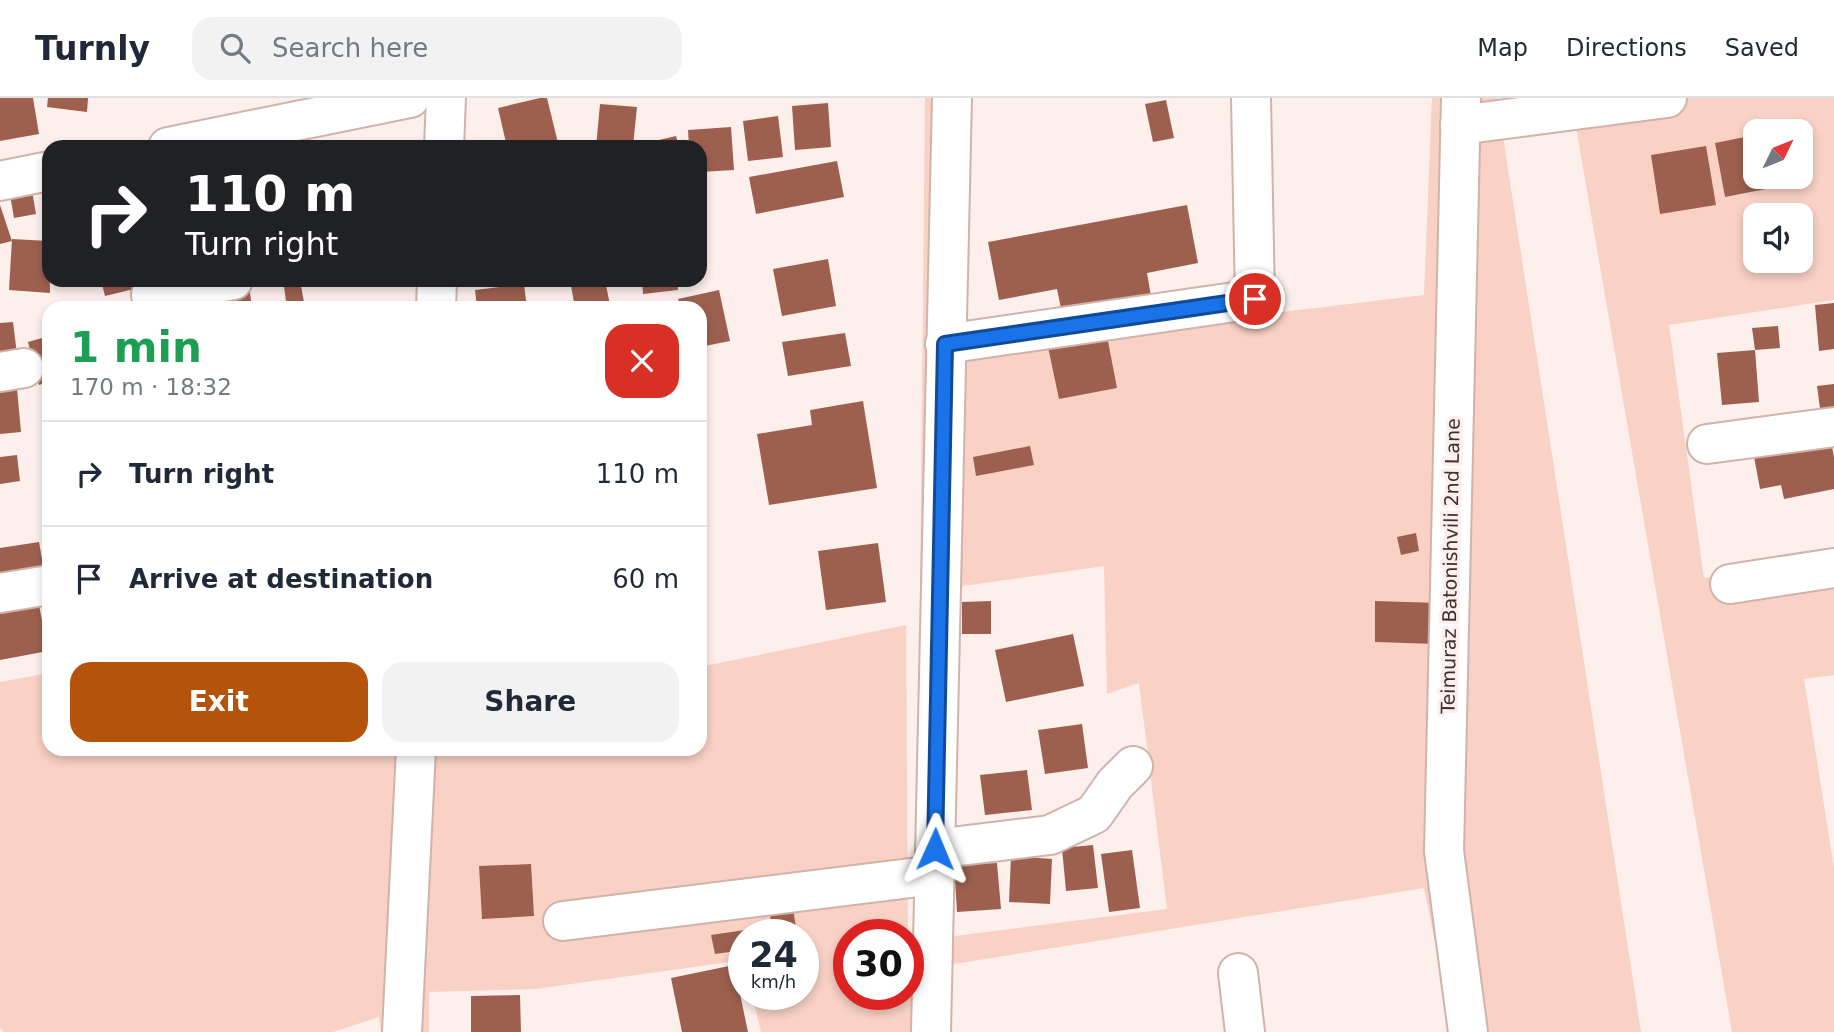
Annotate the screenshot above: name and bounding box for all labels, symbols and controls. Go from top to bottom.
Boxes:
search box [192,17,682,80]
text: Turnly [35,29,150,68]
icon: search [216,29,254,67]
text: Search here [272,33,428,63]
text: Map [1477,34,1528,62]
text: Directions [1566,34,1687,62]
text: Saved [1725,34,1799,62]
north arrow [1743,119,1813,189]
map controls [1743,119,1813,273]
text: 110 m [185,166,355,223]
icon: right [70,168,161,259]
button: sound [1743,203,1813,273]
text: Turn right [185,225,338,263]
pin [1225,269,1285,329]
icon: arrive [1236,280,1274,318]
text: 1 min [70,323,202,372]
button: close [605,324,679,398]
text: 170 m · 18:32 [70,374,232,400]
street label: Teimuraz Batonishvili 2nd Lane [1436,418,1464,715]
icon: right [70,455,108,493]
text: Turn right [129,459,274,489]
text: 110 m [596,459,679,489]
icon: arrive [70,560,108,598]
text: Arrive at destination [129,564,433,594]
text: 60 m [612,564,679,594]
button: Exit [70,662,368,742]
button: Share [382,662,679,742]
position arrow [898,812,972,886]
speed limit sign: 30 [833,919,924,1010]
text: 24 [749,935,798,975]
text: km/h [751,971,796,992]

